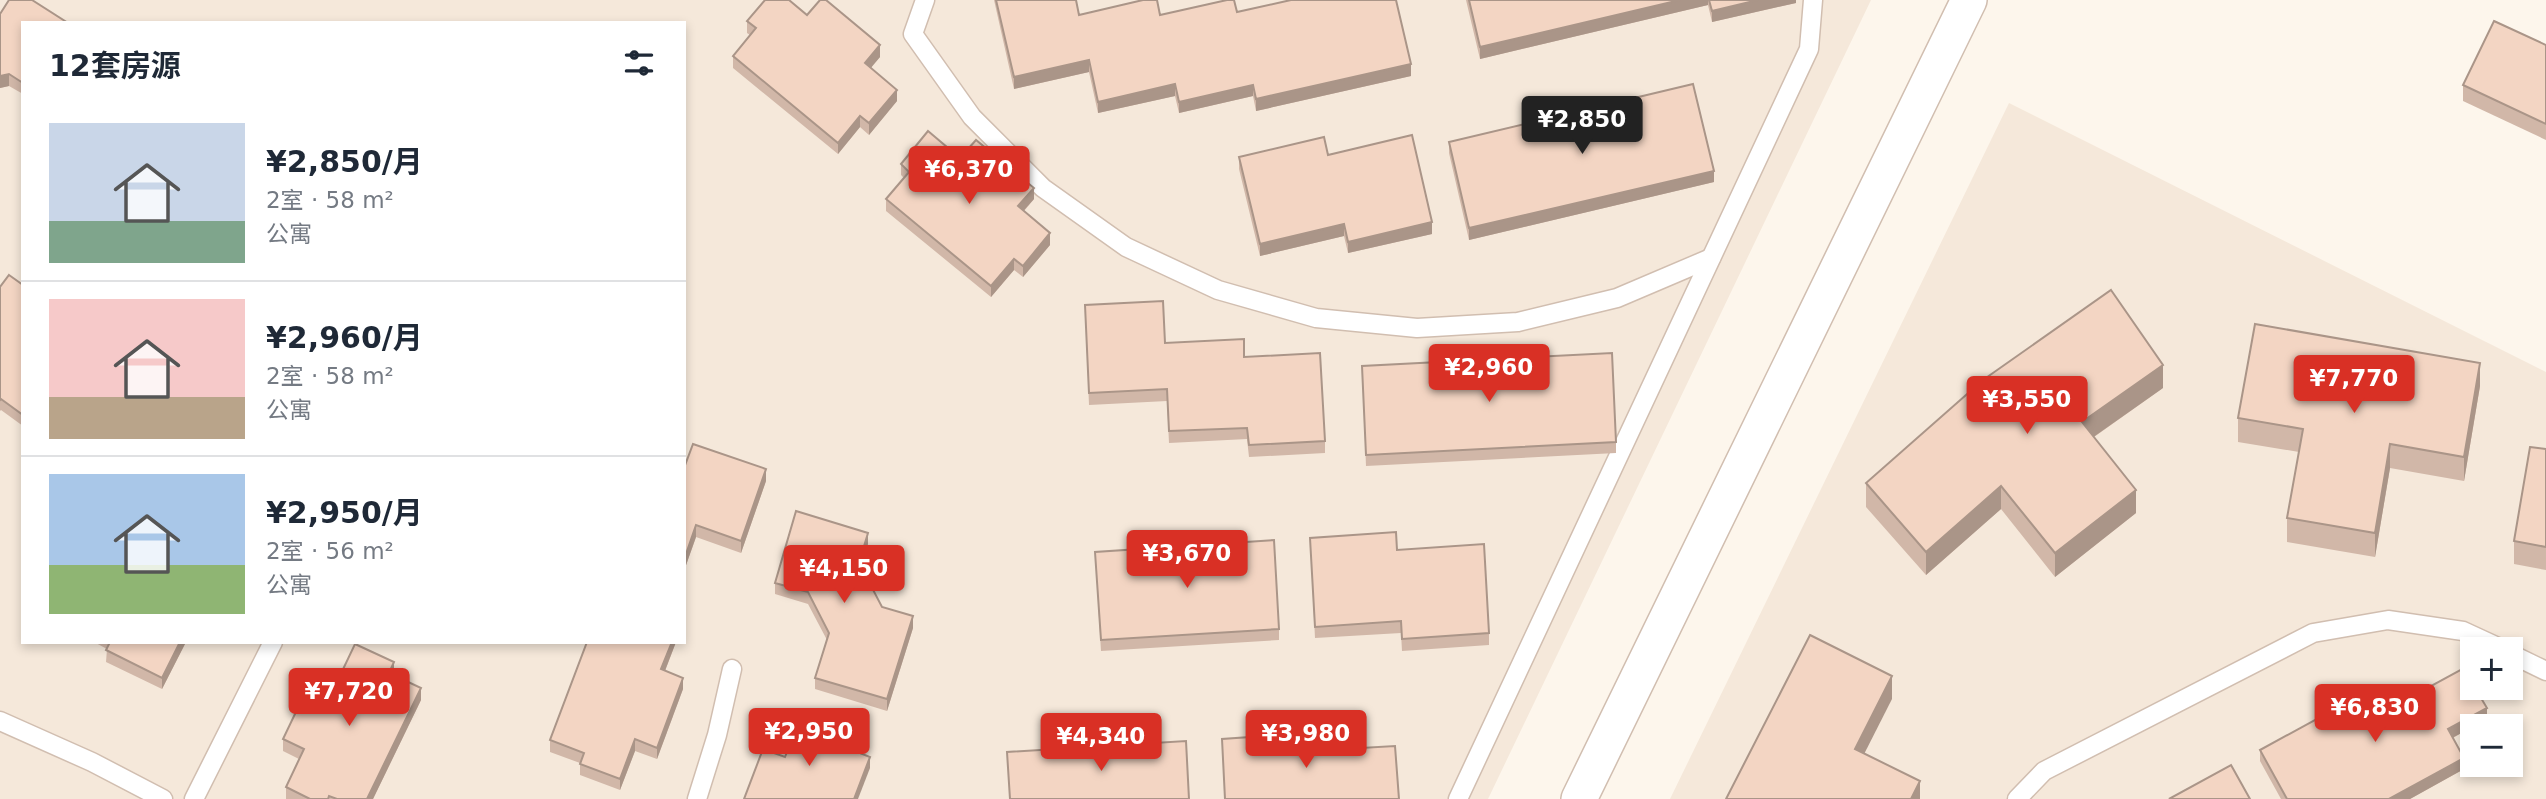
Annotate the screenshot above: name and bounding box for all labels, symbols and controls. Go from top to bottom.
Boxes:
icon: filters [620,44,658,82]
text: 12套房源 [49,48,181,83]
pin: ¥2,850 [1525,96,1639,156]
text: ¥2,850 [1538,106,1626,132]
text: ¥2,850/月 [266,144,423,179]
pin: ¥6,370 [912,146,1026,206]
icon: home [105,151,189,235]
text: ¥6,370 [925,156,1013,182]
text: 2室 · 58 m² [266,187,394,213]
text: 公寓 [266,221,312,247]
text: ¥2,960/月 [266,320,423,355]
icon: home [105,327,189,411]
pin: ¥2,960 [1432,344,1546,404]
text: ¥2,960 [1445,354,1533,380]
pin: ¥7,770 [2297,356,2411,415]
text: 2室 · 58 m² [266,363,394,389]
text: ¥7,770 [2310,365,2398,391]
pin: ¥3,550 [1970,376,2084,436]
text: ¥3,550 [1983,386,2071,412]
text: 公寓 [266,397,312,423]
text: ¥2,950/月 [266,495,423,530]
icon: home [105,502,189,586]
pin: ¥3,670 [1130,530,1244,590]
text: 2室 · 56 m² [266,538,394,564]
text: ¥3,670 [1143,540,1231,566]
pin: ¥4,150 [787,546,901,605]
text: ¥4,150 [800,555,888,581]
text: 公寓 [266,572,312,598]
map controls [2460,637,2523,777]
button: + [2460,637,2523,700]
pin: ¥7,720 [292,668,406,728]
text: ¥7,720 [305,678,393,704]
pin: ¥6,830 [2318,684,2432,744]
text: ¥6,830 [2331,694,2419,720]
pin: ¥2,950 [752,708,866,768]
pin: ¥3,980 [1249,710,1363,770]
pin: ¥4,340 [1044,714,1158,773]
button: − [2460,714,2523,777]
text: ¥2,950 [765,718,853,744]
text: ¥3,980 [1262,720,1350,746]
text: ¥4,340 [1057,723,1145,749]

